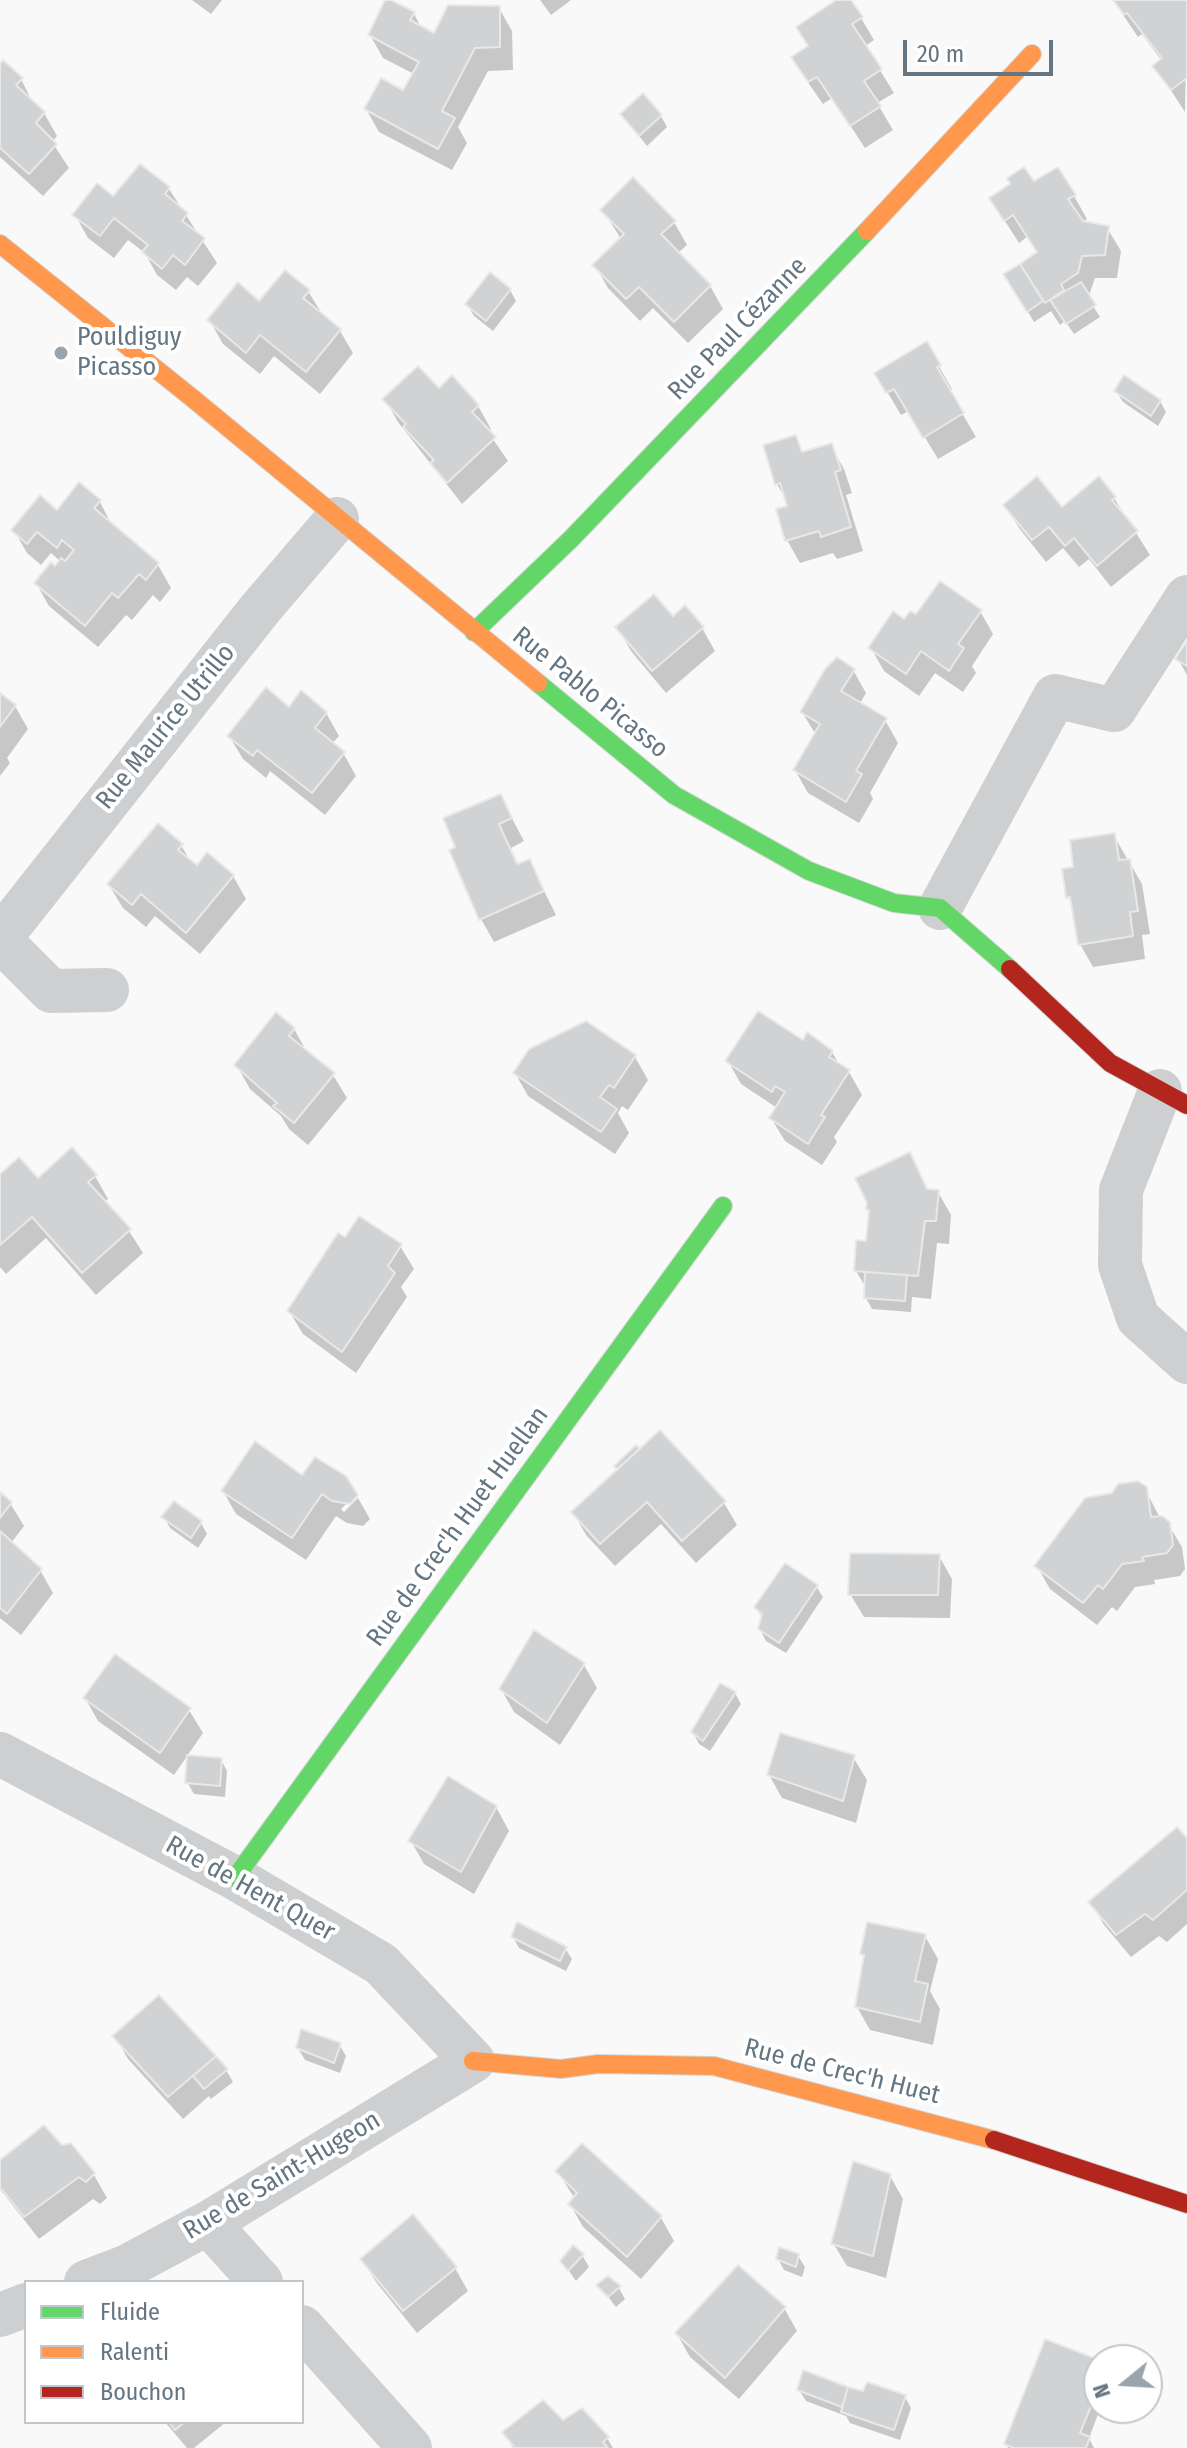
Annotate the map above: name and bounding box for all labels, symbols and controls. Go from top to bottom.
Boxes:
scale bar [907,24,1057,74]
text: 20 m [917,40,964,68]
street label: Rue Paul Cézanne [662,251,814,407]
place label: Pouldiguy Picasso [77,322,181,384]
marker: Pouldiguy Picasso [52,344,70,362]
street label: Rue Pablo Picasso [506,621,674,765]
street label: Rue Maurice Utrillo [90,638,242,816]
street label: Rue de Crec'h Huet Huellan [360,1401,556,1653]
street label: Rue de Hent Quer [160,1830,340,1948]
street label: Rue de Crec'h Huet [741,2033,943,2111]
street label: Rue de Saint-Hugeon [178,2105,386,2247]
legend [24,2280,304,2424]
text: Fluide [100,2298,160,2326]
text: Ralenti [100,2338,169,2366]
north arrow [1083,2344,1163,2424]
text: Bouchon [100,2378,187,2406]
text: N [1087,2381,1116,2401]

